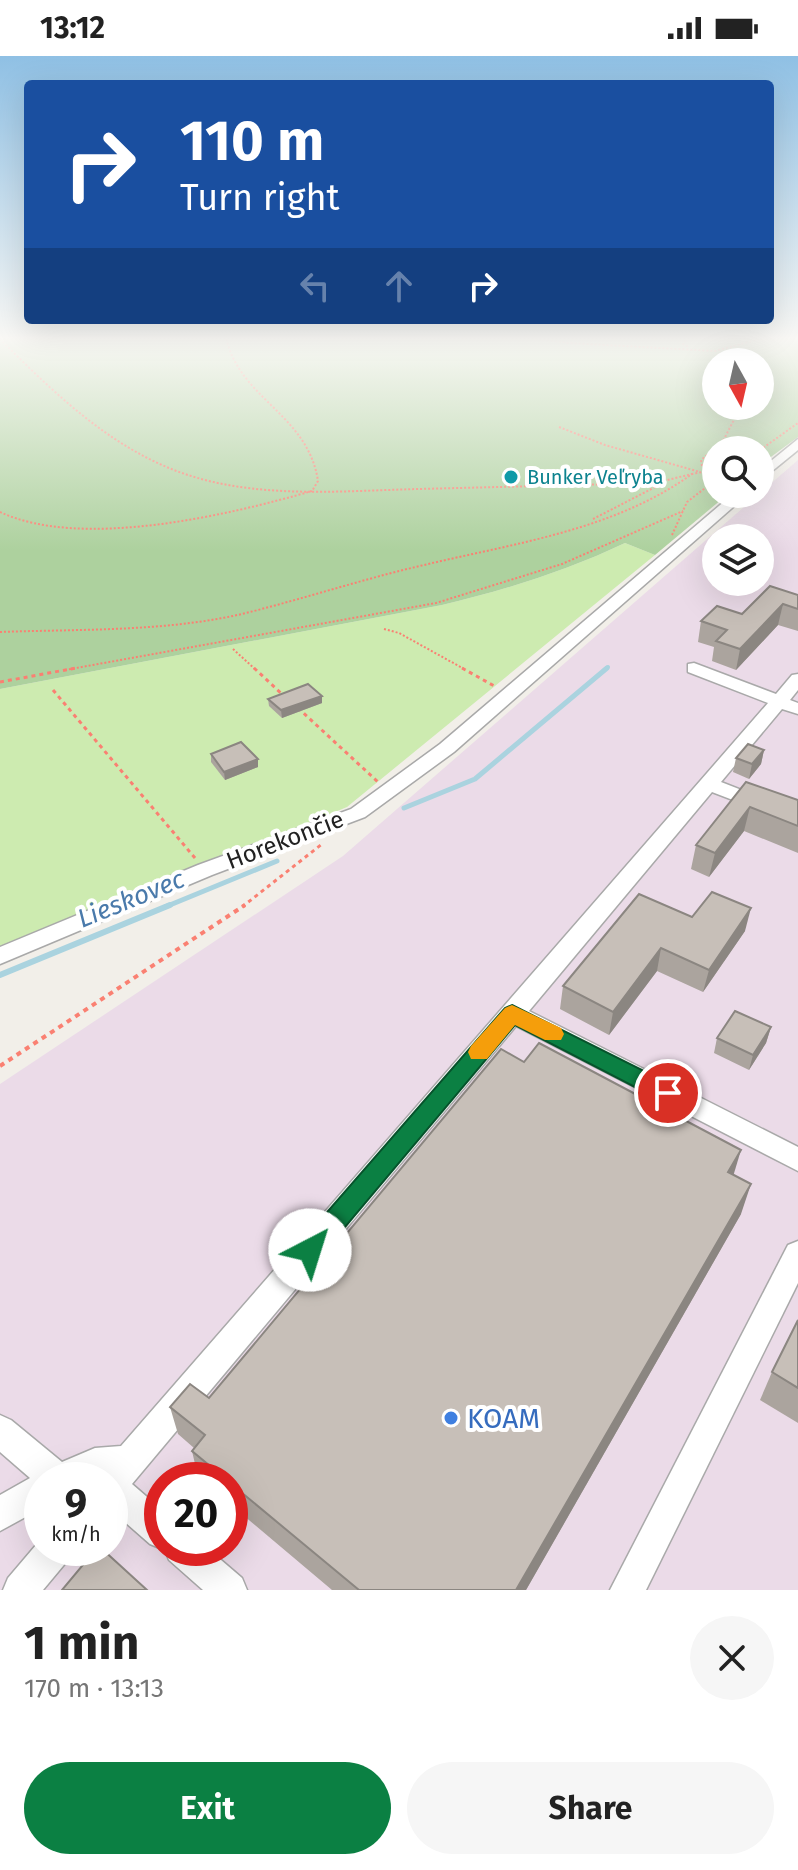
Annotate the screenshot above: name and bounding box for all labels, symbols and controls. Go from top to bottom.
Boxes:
text: 13:12 [40,10,105,46]
text: 110 m [180,108,324,175]
icon: right [48,112,152,216]
text: Turn right [180,176,340,220]
icon: left [293,264,337,308]
icon: ahead [377,264,421,308]
icon: right [461,264,505,308]
north arrow [702,348,774,420]
map controls [702,348,774,596]
button: search [702,436,774,508]
place label: Bunker Veľryba [527,465,664,489]
marker: Bunker Veľryba [502,468,520,486]
button: layers [702,524,774,596]
street label: Horekončie [222,805,348,875]
water label: Lieskovec [73,863,190,934]
pin [634,1059,702,1127]
icon: arrive [646,1071,690,1115]
position arrow [268,1208,352,1292]
place label: KOAM [467,1402,540,1435]
marker: KOAM [442,1409,460,1427]
speed limit sign: 20 [144,1462,248,1566]
text: 9 [65,1480,87,1528]
text: km/h [51,1522,101,1546]
text: 1 min [24,1614,139,1672]
button: close [690,1616,774,1700]
text: 170 m · 13:13 [24,1673,164,1704]
button: Exit [24,1762,391,1854]
button: Share [407,1762,774,1854]

